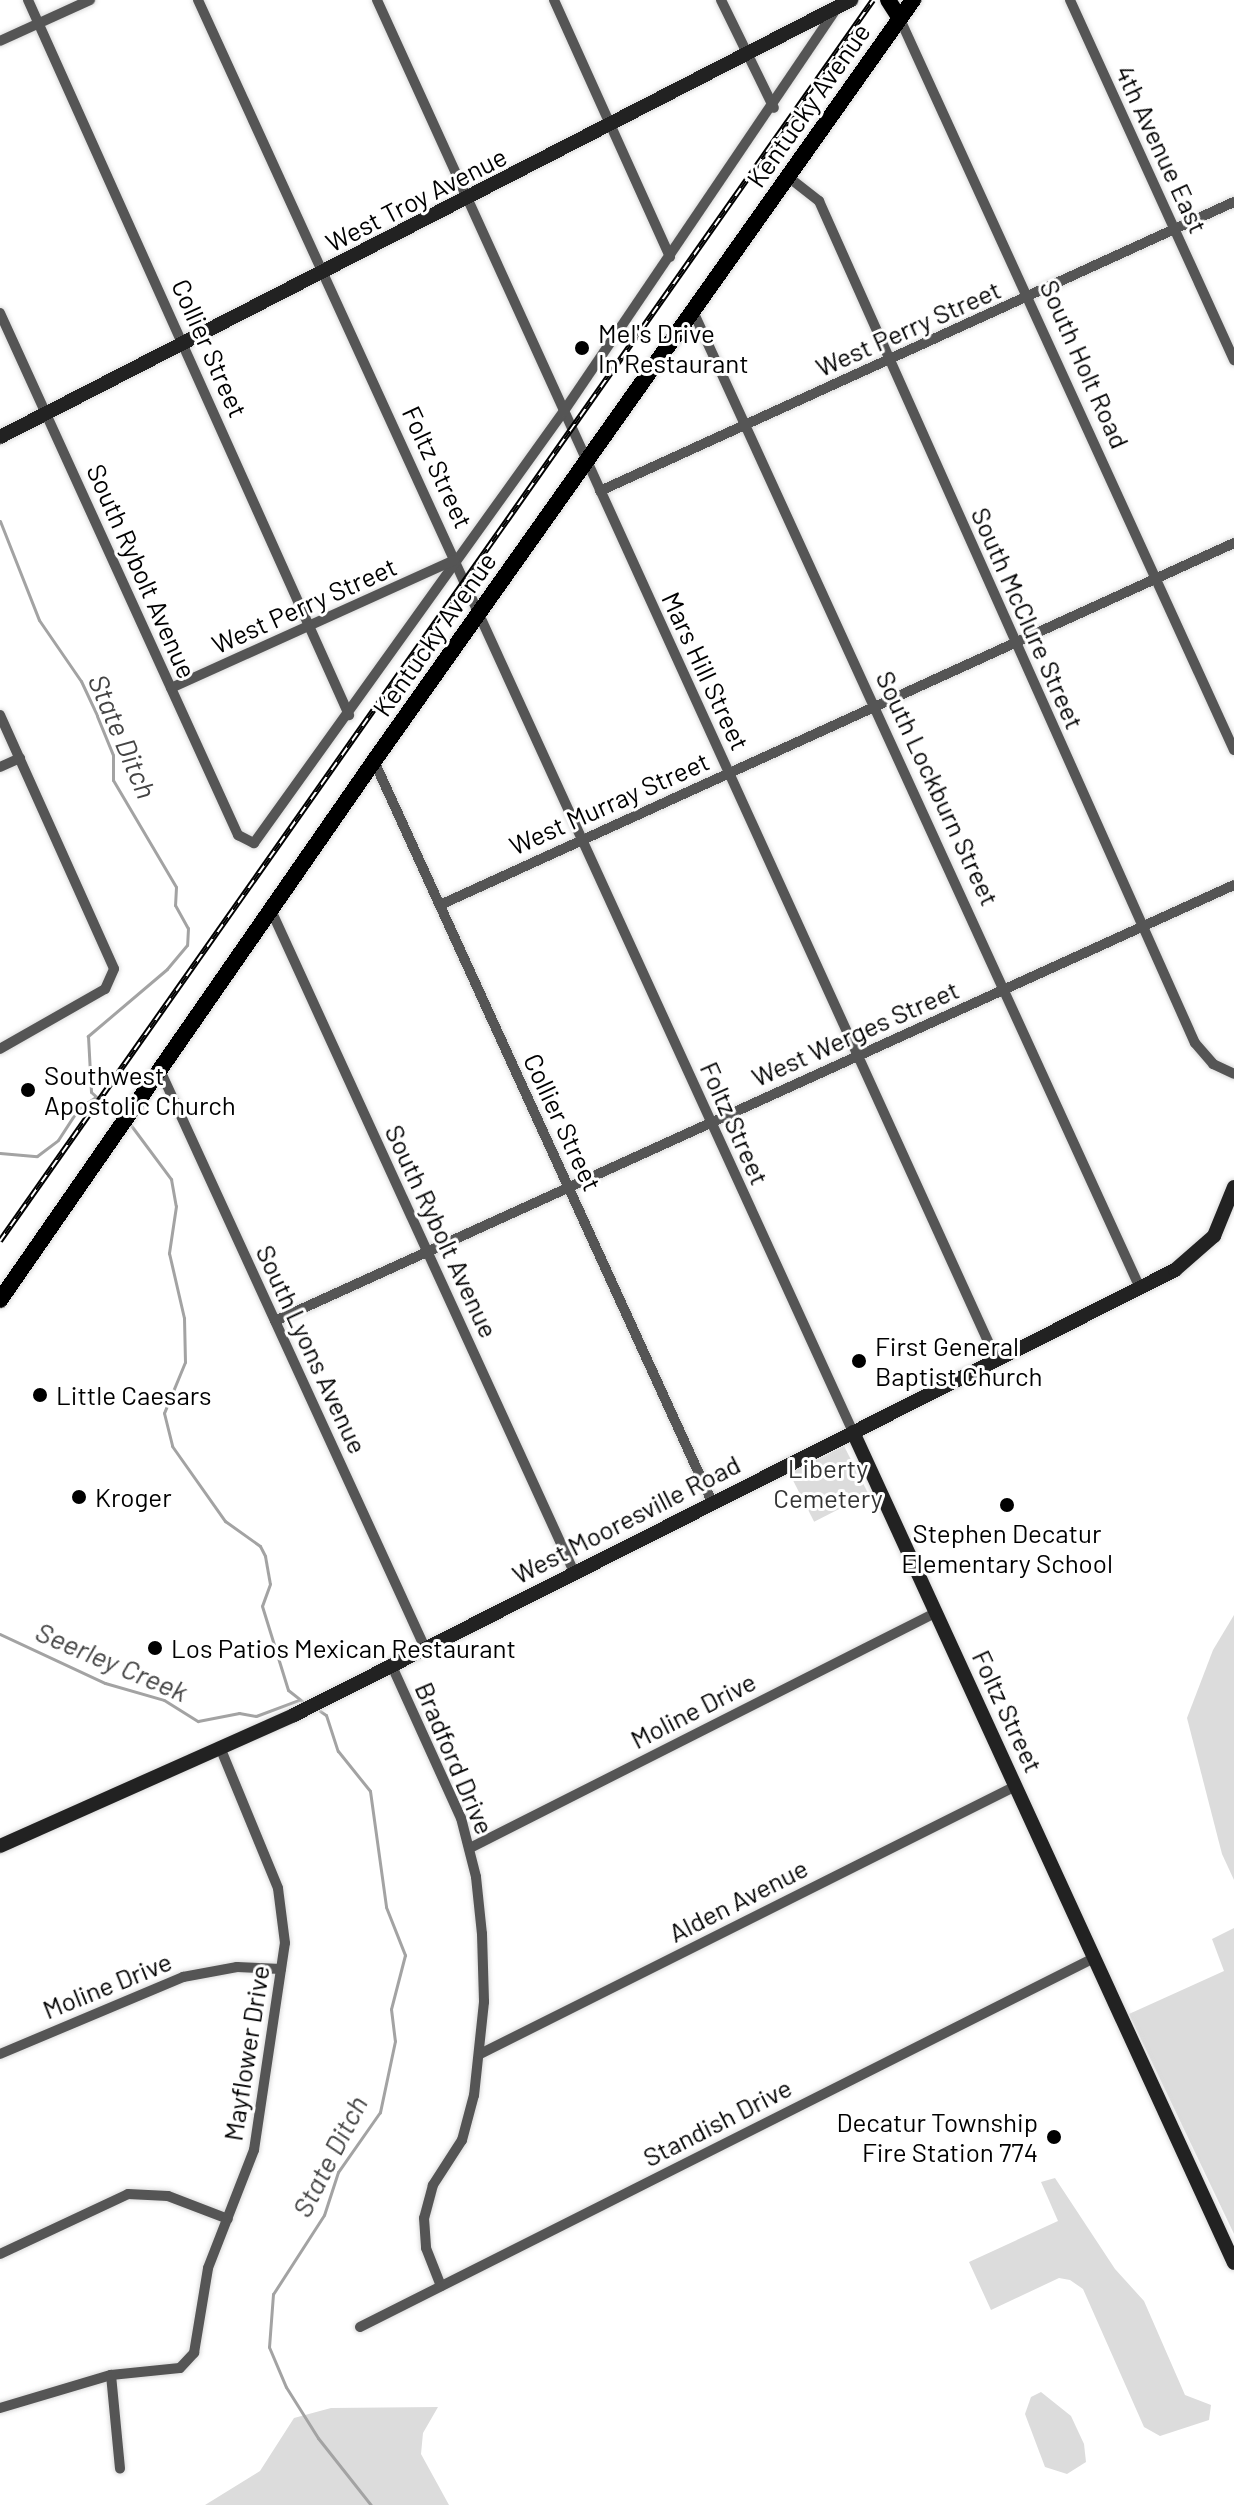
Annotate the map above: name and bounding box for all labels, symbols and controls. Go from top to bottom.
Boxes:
street label: Kentucky Avenue [740,17,876,193]
street label: 4th Avenue East [1109,60,1215,238]
street label: West Troy Avenue [320,140,512,258]
street label: West Perry Street [811,273,1005,383]
street label: Collier Street [166,274,254,422]
street label: South Holt Road [1034,275,1136,453]
place label: Mel's Drive In Restaurant [598,317,749,378]
marker: Mel's Drive In Restaurant [573,339,591,357]
street label: Foltz Street [396,401,480,533]
street label: South Rybolt Avenue [81,459,203,683]
street label: South McClure Street [965,502,1091,734]
street label: Kentucky Avenue [366,546,502,722]
street label: West Perry Street [207,550,401,660]
street label: Mars Hill Street [656,587,756,755]
street label: South Lockburn Street [870,666,1006,910]
water label: State Ditch [82,669,164,803]
street label: West Murray Street [504,745,714,861]
street label: West Werges Street [747,973,963,1093]
street label: Collier Street [518,1048,608,1196]
street label: Foltz Street [694,1057,776,1189]
place label: Southwest Apostolic Church [44,1059,236,1120]
marker: Southwest Apostolic Church [19,1081,37,1099]
street label: South Rybolt Avenue [379,1120,505,1342]
street label: South Lyons Avenue [250,1240,374,1458]
place label: First General Baptist Church [875,1330,1043,1392]
marker: First General Baptist Church [850,1352,868,1370]
place label: Little Caesars [56,1379,212,1411]
marker: Little Caesars [31,1386,49,1404]
street label: West Mooresville Road [507,1448,745,1590]
park label: Liberty Cemetery [773,1452,883,1514]
place label: Kroger [95,1481,172,1513]
marker: Kroger [70,1488,88,1506]
marker: Stephen Decatur Elementary School [998,1496,1016,1514]
place label: Stephen Decatur Elementary School [901,1517,1113,1578]
water label: Seerley Creek [31,1614,193,1708]
place label: Los Patios Mexican Restaurant [171,1632,516,1664]
marker: Los Patios Mexican Restaurant [146,1639,164,1657]
street label: Foltz Street [966,1645,1050,1777]
street label: Moline Drive [625,1665,761,1755]
street label: Bradford Drive [409,1677,501,1839]
street label: Alden Avenue [663,1852,813,1948]
street label: Moline Drive [38,1945,176,2025]
street label: Mayflower Drive [217,1963,275,2143]
street label: Standish Drive [638,2071,796,2173]
water label: State Ditch [284,2090,374,2222]
place label: Decatur Township Fire Station 774 [836,2106,1038,2168]
marker: Decatur Township Fire Station 774 [1045,2128,1063,2146]

